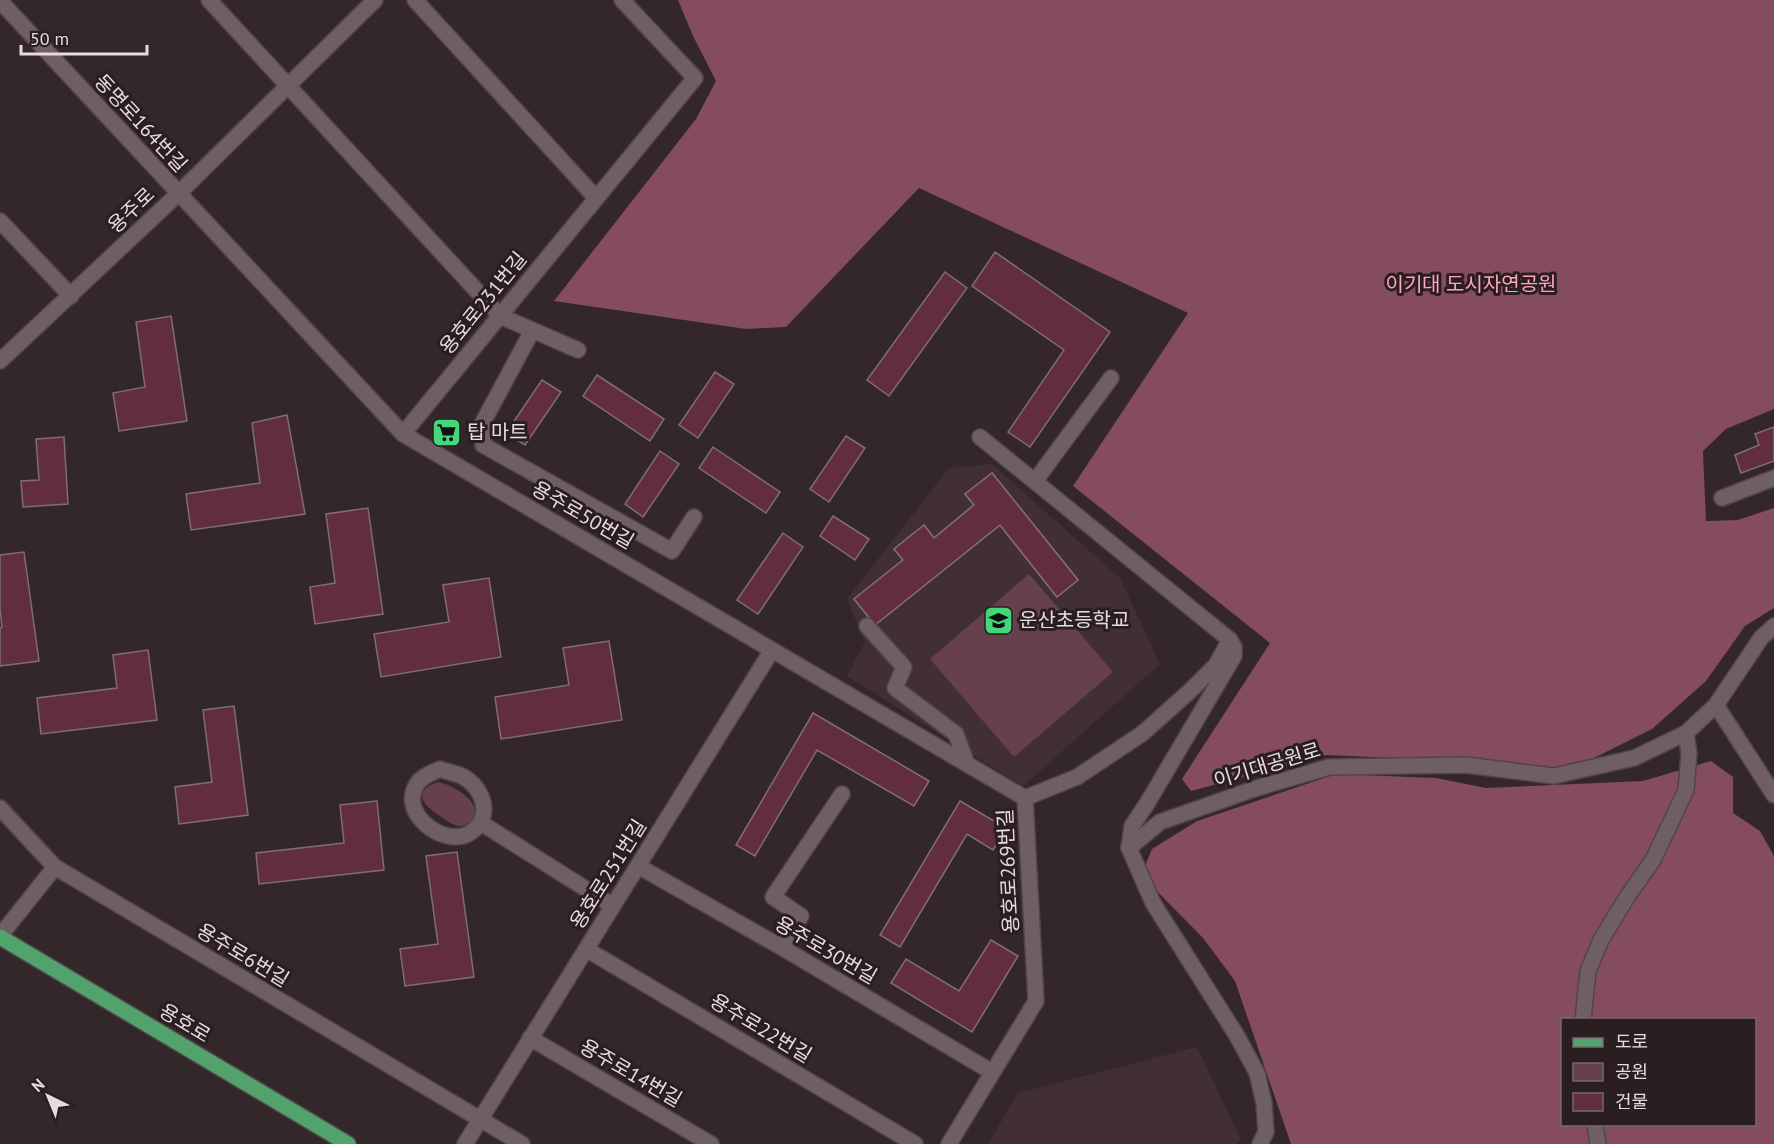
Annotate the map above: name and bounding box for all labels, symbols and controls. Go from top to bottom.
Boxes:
scale bar [21,18,147,56]
text: 50 m [30,27,69,50]
street label: 동명로164번길 [89,69,193,177]
street label: 용주로 [102,181,160,239]
street label: 용호로231번길 [434,246,532,360]
park label: 이기대 도시자연공원 [1386,271,1556,297]
supermarket icon: 탑 마트 [430,416,462,448]
place label: 탑 마트 [467,419,528,445]
street label: 용주로50번길 [527,475,639,555]
school or university icon: 운산초등학교 [982,604,1014,636]
place label: 운산초등학교 [1019,607,1129,633]
street label: 이기대공원로 [1210,736,1324,794]
street label: 용호로269번길 [992,808,1024,934]
street label: 용호로251번길 [564,814,652,934]
street label: 용주로30번길 [770,910,882,990]
street label: 용주로6번길 [192,917,294,993]
street label: 용주로22번길 [706,988,816,1068]
street label: 용호로 [155,998,215,1048]
legend [1561,1018,1756,1126]
text: 도로 [1615,1030,1648,1053]
street label: 용주로14번길 [575,1033,687,1113]
text: 공원 [1615,1060,1648,1083]
north arrow [18,1066,78,1126]
text: N [27,1074,48,1096]
text: 건물 [1615,1090,1648,1113]

